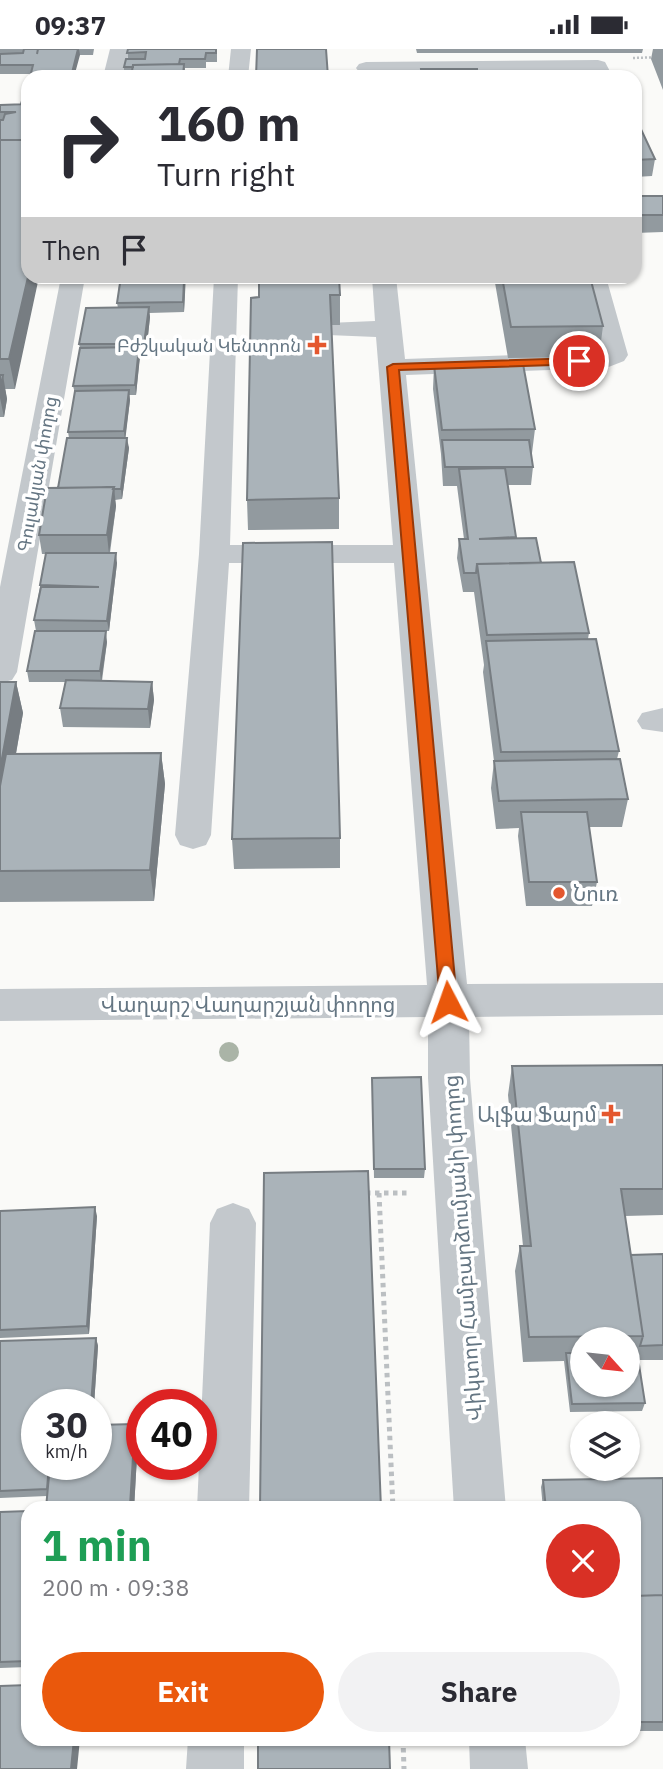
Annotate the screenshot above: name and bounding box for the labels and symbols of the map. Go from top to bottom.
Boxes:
pin [549,331,609,391]
place label: Բժշկական Կենտրոն [117,334,301,357]
marker: Բժշկական Կենտրոն [307,335,327,355]
street label: Գուլակյան փողոց [12,394,62,554]
place label: Նուռ [573,879,618,907]
marker: Նուռ [551,885,567,901]
position arrow [411,965,485,1039]
street label: Վաղարշ Վաղարշյան փողոց [101,990,395,1018]
street label: Վիկտոր Համբարձումյանի փողոց [436,1074,488,1422]
place label: Ալֆա Ֆարմ [477,1100,597,1128]
marker: Ալֆա Ֆարմ [603,1106,619,1122]
north arrow [570,1327,640,1397]
speed limit sign: 40 [126,1389,217,1480]

